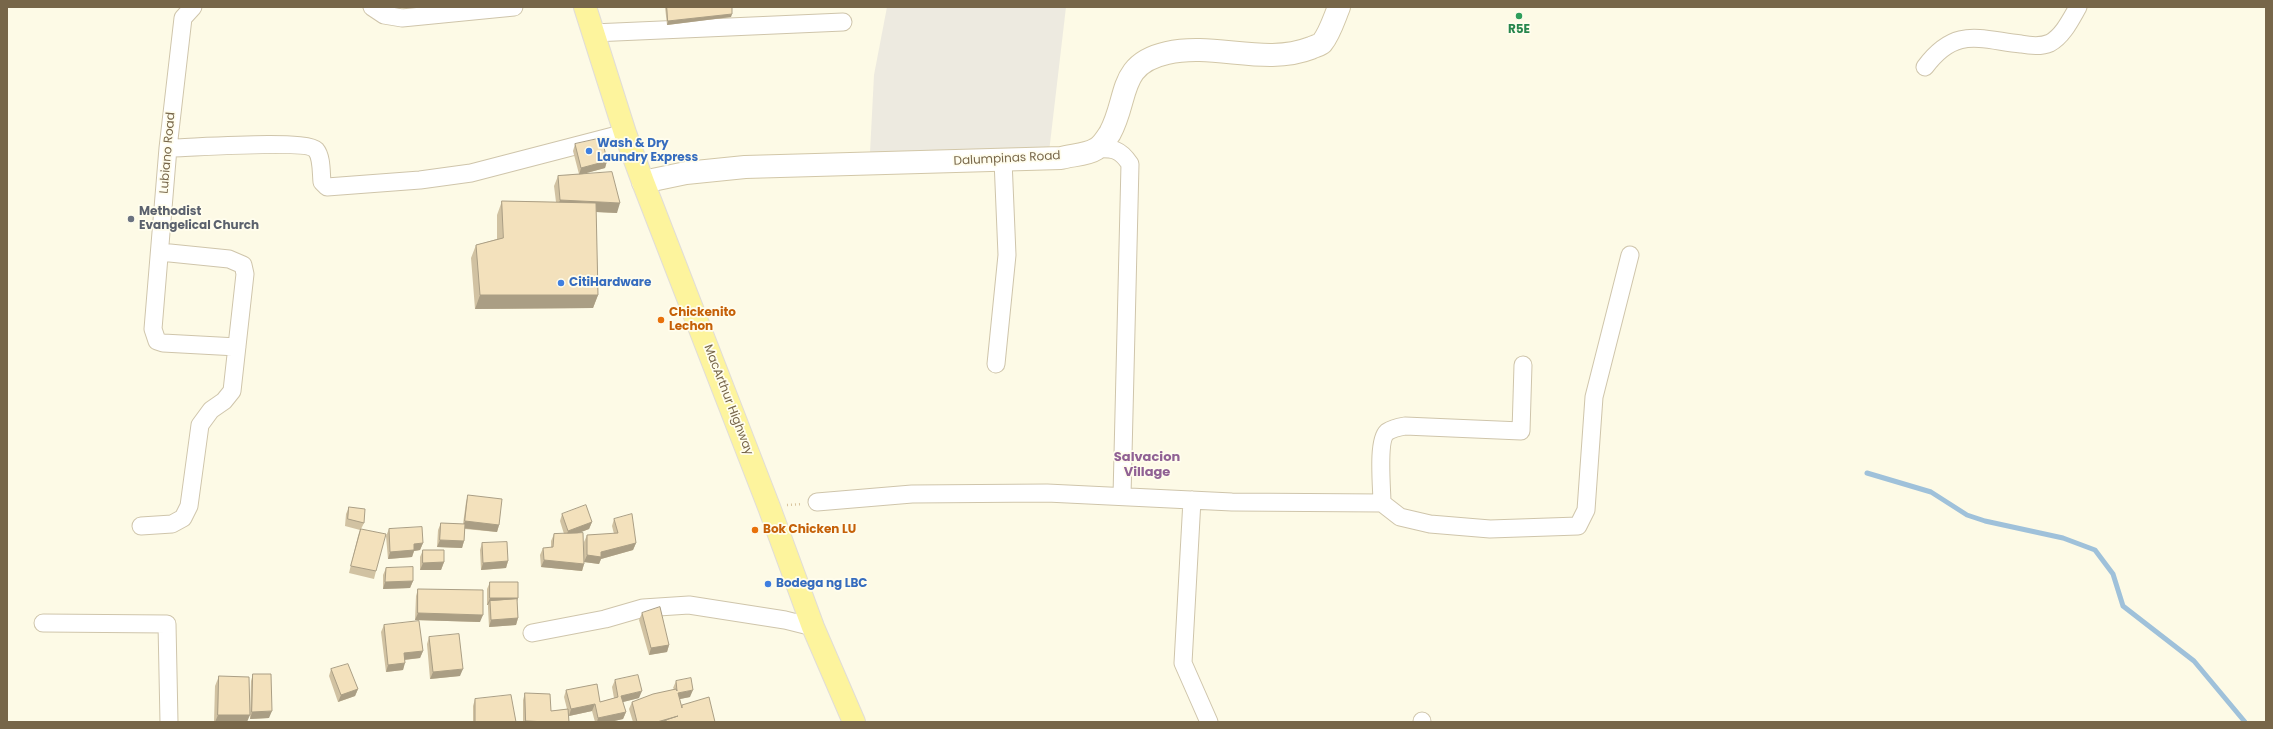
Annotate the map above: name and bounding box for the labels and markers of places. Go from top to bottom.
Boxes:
marker: R5E [1514,11,1524,21]
place label: R5E [1508,23,1530,37]
place label: Wash & Dry Laundry Express [597,137,698,165]
marker: Wash & Dry Laundry Express [584,146,594,156]
place label: Methodist Evangelical Church [139,205,259,233]
marker: Methodist Evangelical Church [126,214,136,224]
place label: CitiHardware [569,276,651,290]
marker: CitiHardware [556,278,566,288]
place label: Chickenito Lechon [669,306,736,334]
marker: Chickenito Lechon [656,315,666,325]
place label: Bok Chicken LU [763,523,856,537]
marker: Bok Chicken LU [750,525,760,535]
place label: Bodega ng LBC [776,577,867,591]
marker: Bodega ng LBC [763,579,773,589]

